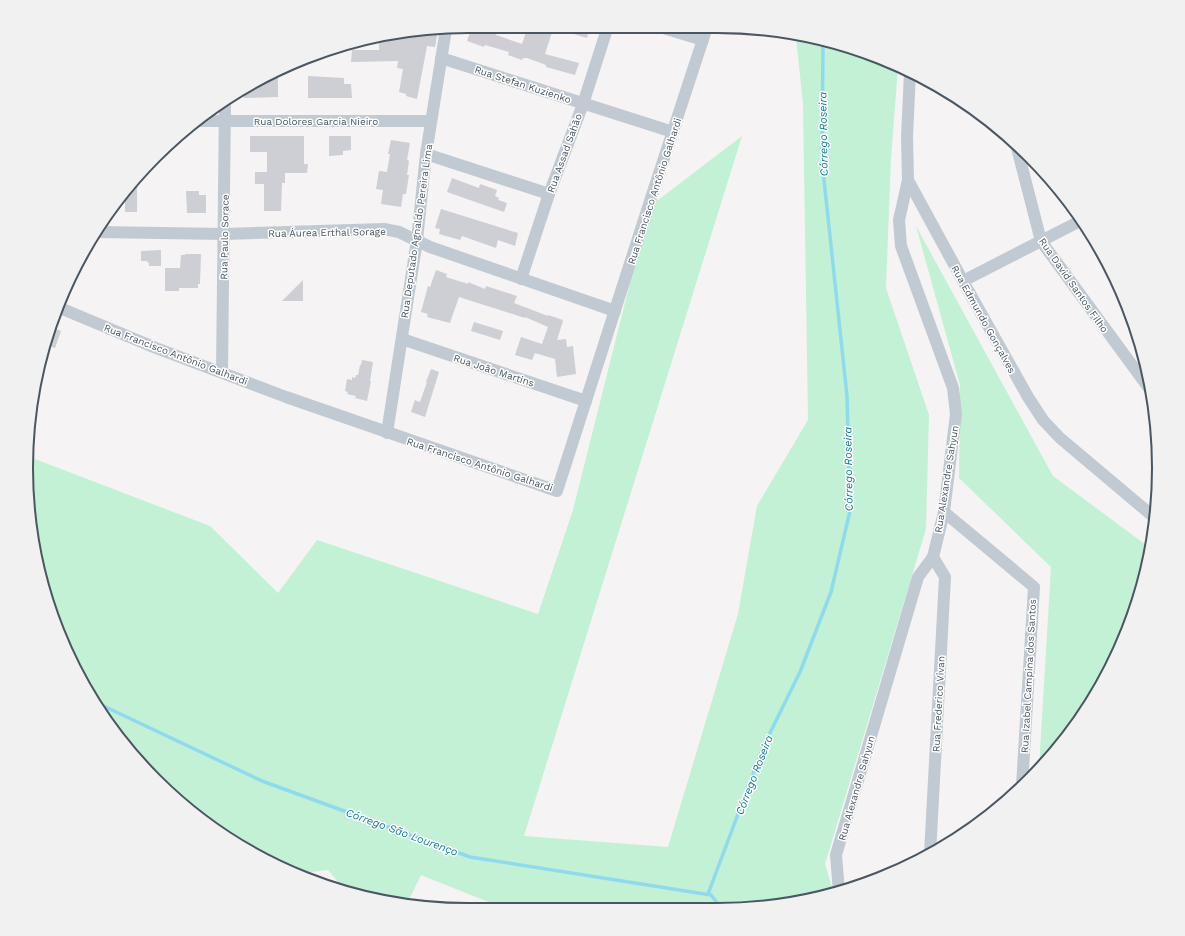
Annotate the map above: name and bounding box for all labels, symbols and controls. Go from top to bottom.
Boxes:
street label: Rua Stefan Kuzienko [473,64,572,105]
water label: Córrego Roseira [816,91,831,176]
street label: Rua Assad Sahão [545,112,584,194]
street label: Rua Dolores Garcia Nieiro [254,116,378,127]
street label: Rua Francisco Antônio Galhardi [626,117,683,266]
street label: Rua Deputado Agnaldo Pereira Lima [399,143,434,319]
street label: Rua Paulo Sorace [218,194,231,280]
street label: Rua Áurea Erthal Sorage [268,226,386,239]
street label: Rua David Santos Filho [1037,236,1110,335]
street label: Rua Edmundo Gonçalves [949,263,1018,375]
street label: Rua Francisco Antônio Galhardi [102,322,249,387]
street label: Rua João Martins [452,352,536,389]
street label: Rua Alexandre Sahyun [933,425,960,533]
water label: Córrego Roseira [841,426,856,511]
street label: Rua Francisco Antônio Galhardi [405,436,554,493]
street label: Rua Izabel Campina dos Santos [1019,599,1038,753]
street label: Rua Frederico Vivan [930,656,947,752]
water label: Córrego Roseira [733,733,776,817]
street label: Rua Alexandre Sahyun [836,735,877,842]
water label: Córrego São Lourenço [344,806,460,859]

